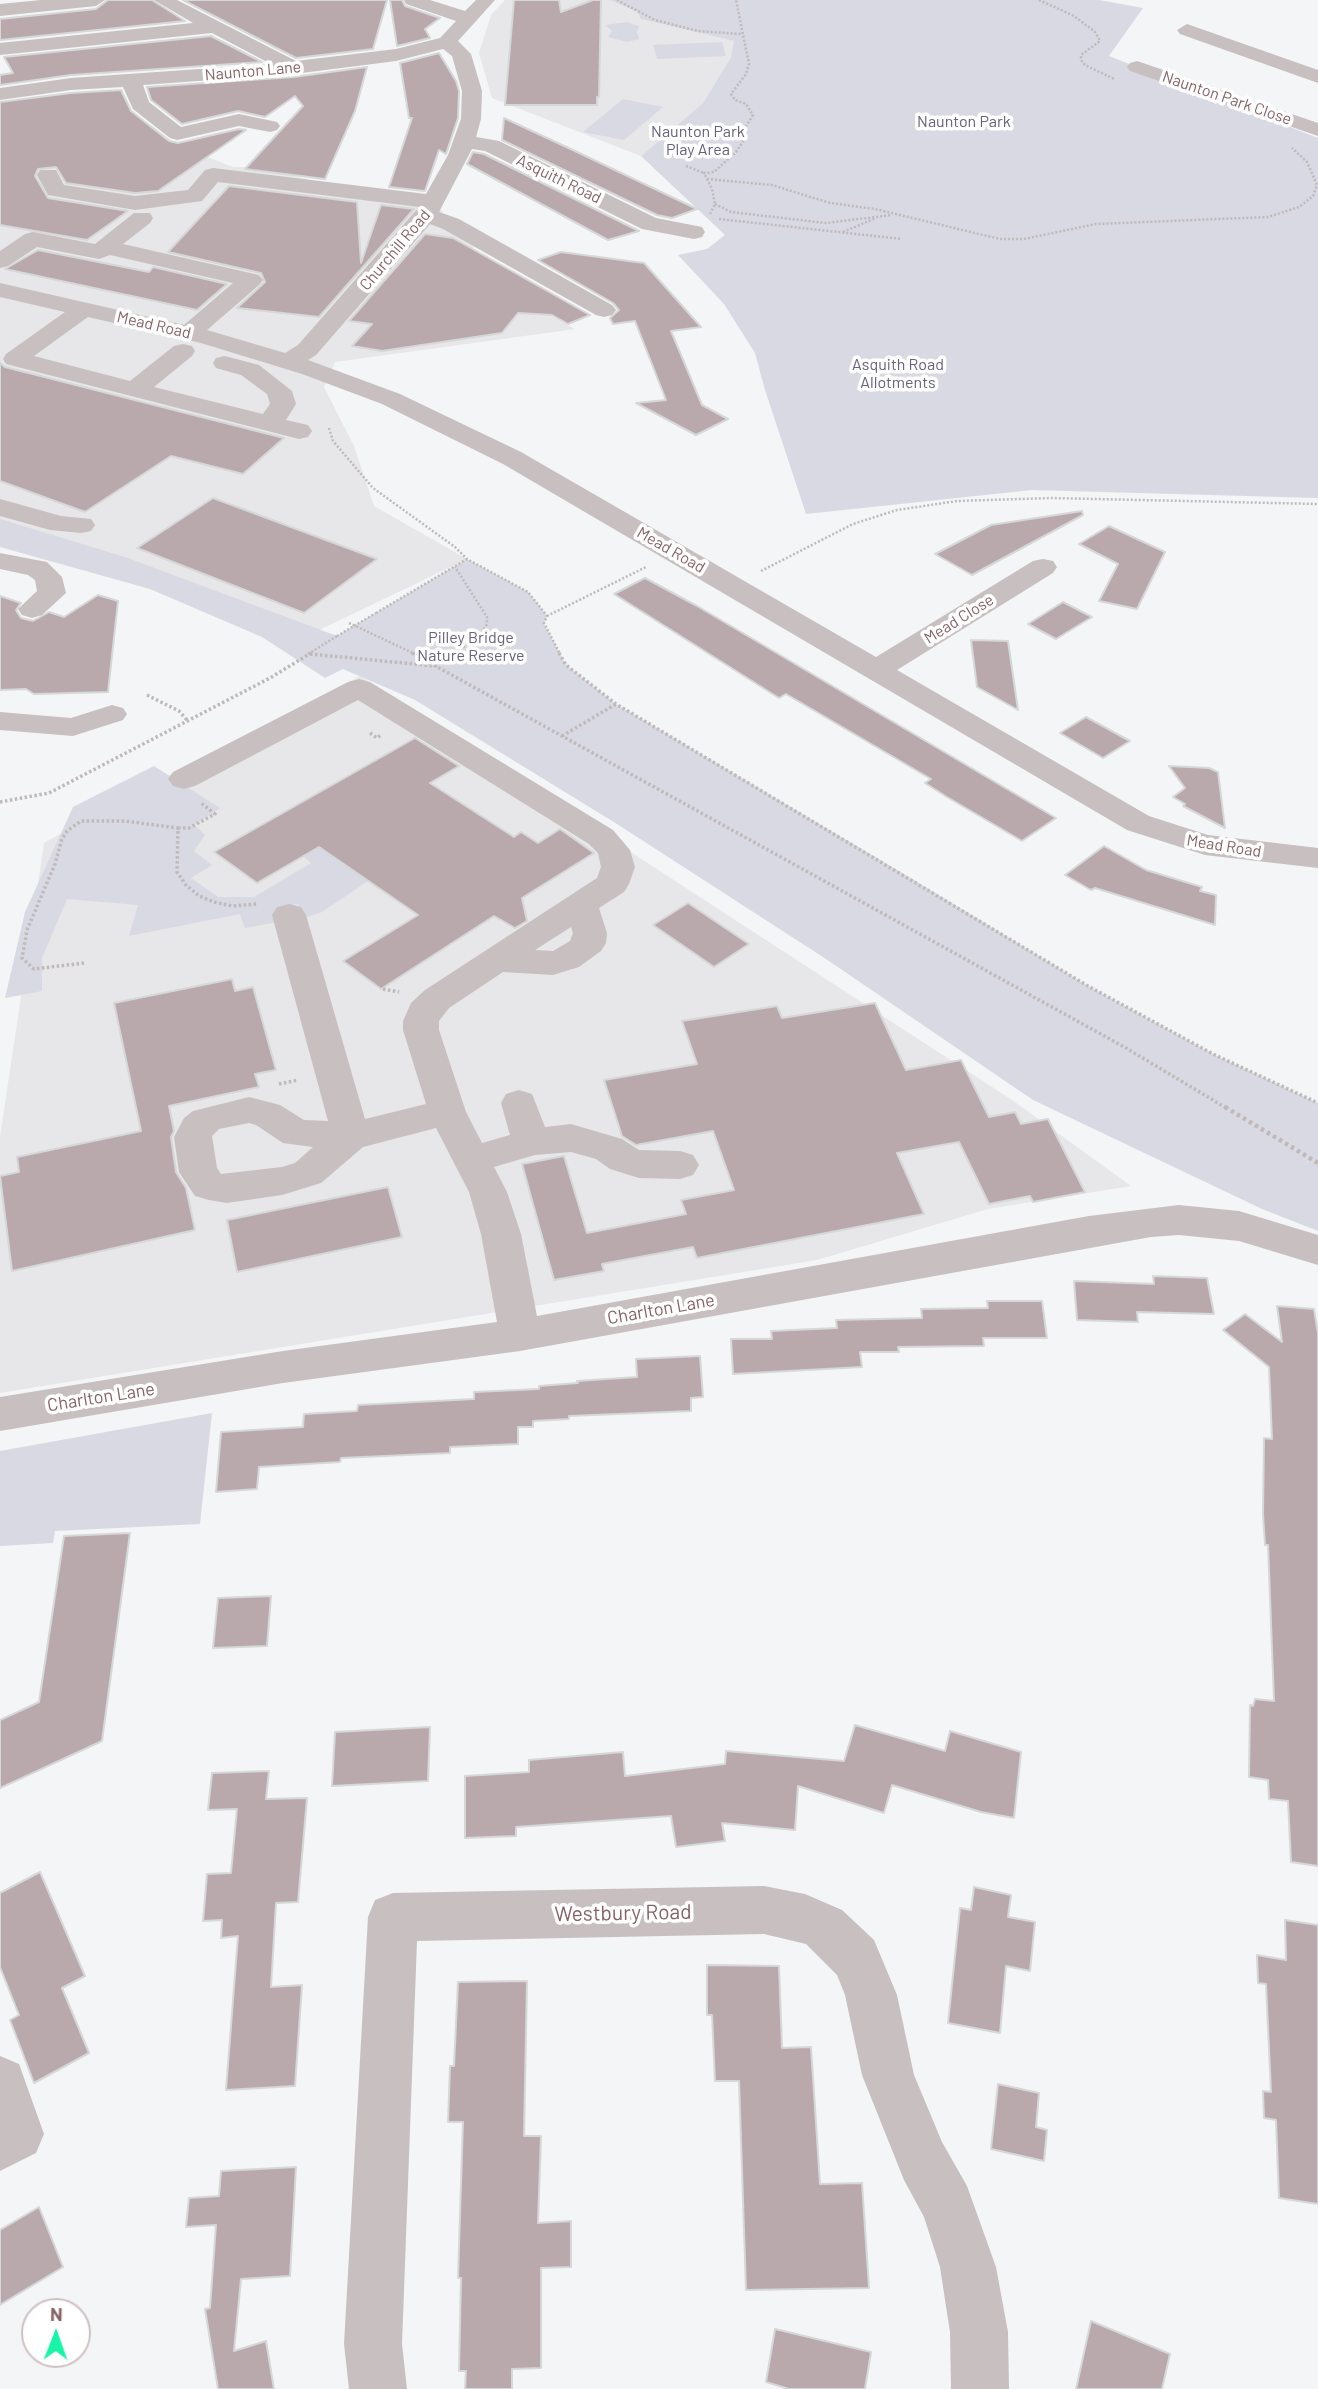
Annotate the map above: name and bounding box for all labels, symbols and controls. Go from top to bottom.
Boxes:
street label: Naunton Lane [204,57,302,85]
street label: Naunton Park Close [1160,67,1294,129]
park label: Naunton Park [917,112,1011,132]
park label: Naunton Park Play Area [651,122,745,160]
street label: Asquith Road [513,150,605,208]
street label: Churchill Road [356,206,434,294]
street label: Mead Road [115,307,193,343]
park label: Asquith Road Allotments [852,355,944,393]
street label: Mead Road [634,523,708,577]
street label: Mead Close [921,590,997,648]
park label: Pilley Bridge Nature Reserve [417,628,525,666]
street label: Mead Road [1185,831,1263,861]
street label: Charlton Lane [606,1289,716,1329]
street label: Charlton Lane [46,1378,156,1416]
street label: Westbury Road [554,1899,692,1927]
north arrow [21,2298,91,2368]
text: N [50,2302,63,2325]

